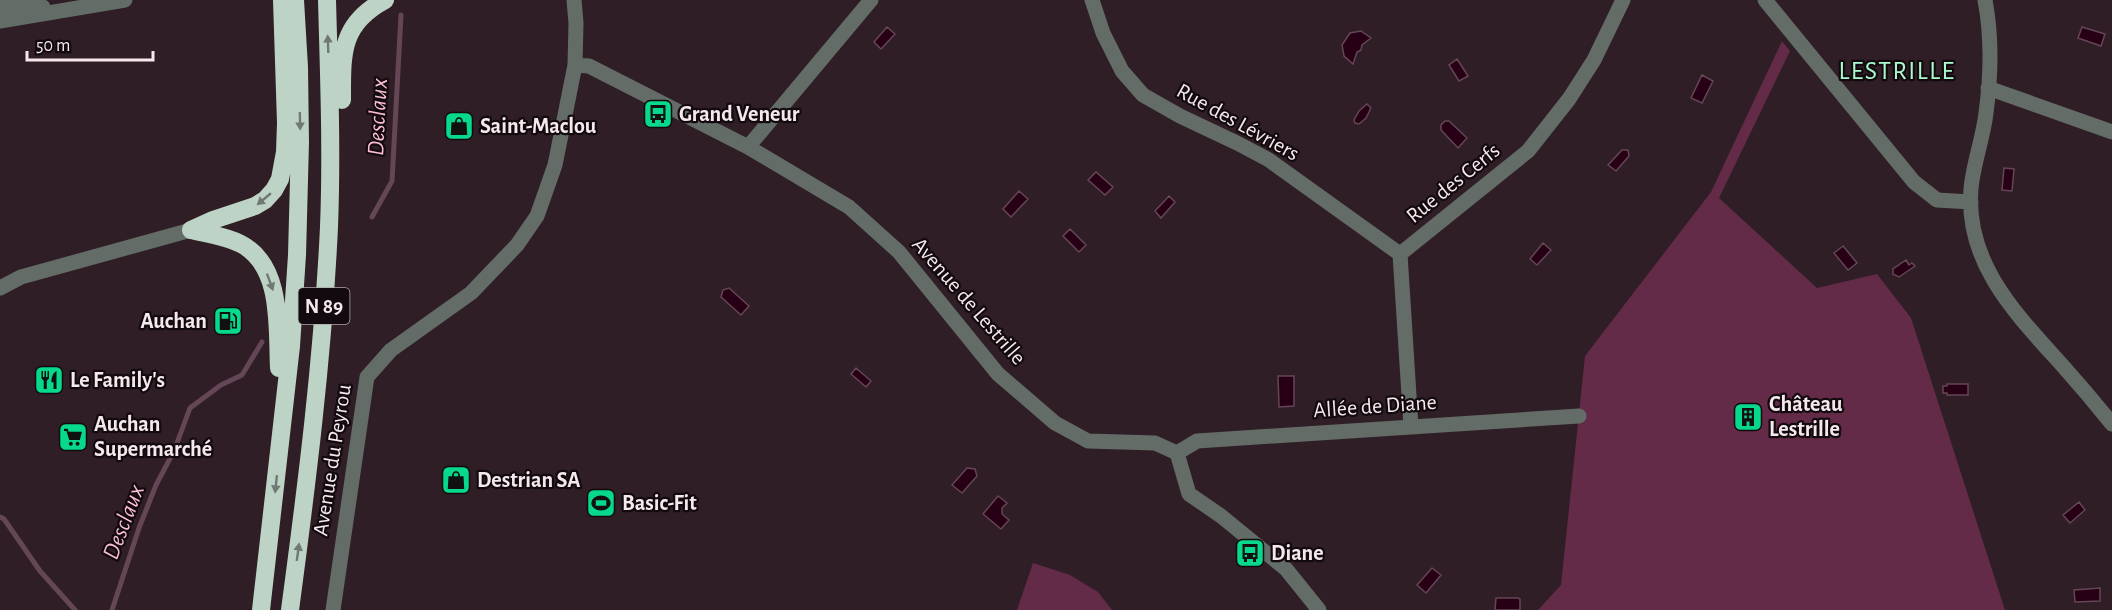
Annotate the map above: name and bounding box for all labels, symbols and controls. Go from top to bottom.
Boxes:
scale bar [27,24,153,62]
one-way arrow [324,34,333,53]
text: 50 m [36,37,70,55]
district label: LESTRILLE [1838,58,1956,84]
water label: Desclaux [364,77,392,157]
street label: Rue des Lévriers [1173,79,1303,165]
bus stop icon: Grand Veneur [642,98,674,130]
place label: Grand Veneur [679,103,800,125]
shop icon: Saint-Maclou [443,110,475,142]
one-way arrow [295,112,304,131]
place label: Saint-Maclou [480,115,597,137]
street label: Rue des Cerfs [1402,139,1504,227]
one-way arrow [256,192,272,205]
street label: Avenue de Lestrille [908,233,1030,369]
one-way arrow [265,273,275,291]
road number: N 89 [298,288,350,324]
fuel station icon: Auchan [212,305,244,337]
place label: Auchan [141,310,207,332]
restaurant icon: Le Family's [33,364,65,396]
place label: Le Family's [70,369,165,392]
street label: Avenue du Peyrou [309,383,355,537]
street label: Allée de Diane [1313,391,1437,421]
place label: Château Lestrille [1769,393,1843,440]
building icon: Château Lestrille [1732,401,1764,433]
place label: Auchan Supermarché [94,413,212,460]
supermarket icon: Auchan Supermarché [57,421,89,453]
shop icon: Destrian SA [440,464,472,496]
place label: Destrian SA [477,469,581,491]
one-way arrow [271,474,281,493]
water label: Desclaux [99,481,149,563]
sports icon: Basic-Fit [585,487,617,519]
place label: Basic-Fit [622,492,697,514]
bus stop icon: Diane [1234,537,1266,569]
one-way arrow [293,542,302,561]
place label: Diane [1271,542,1324,564]

